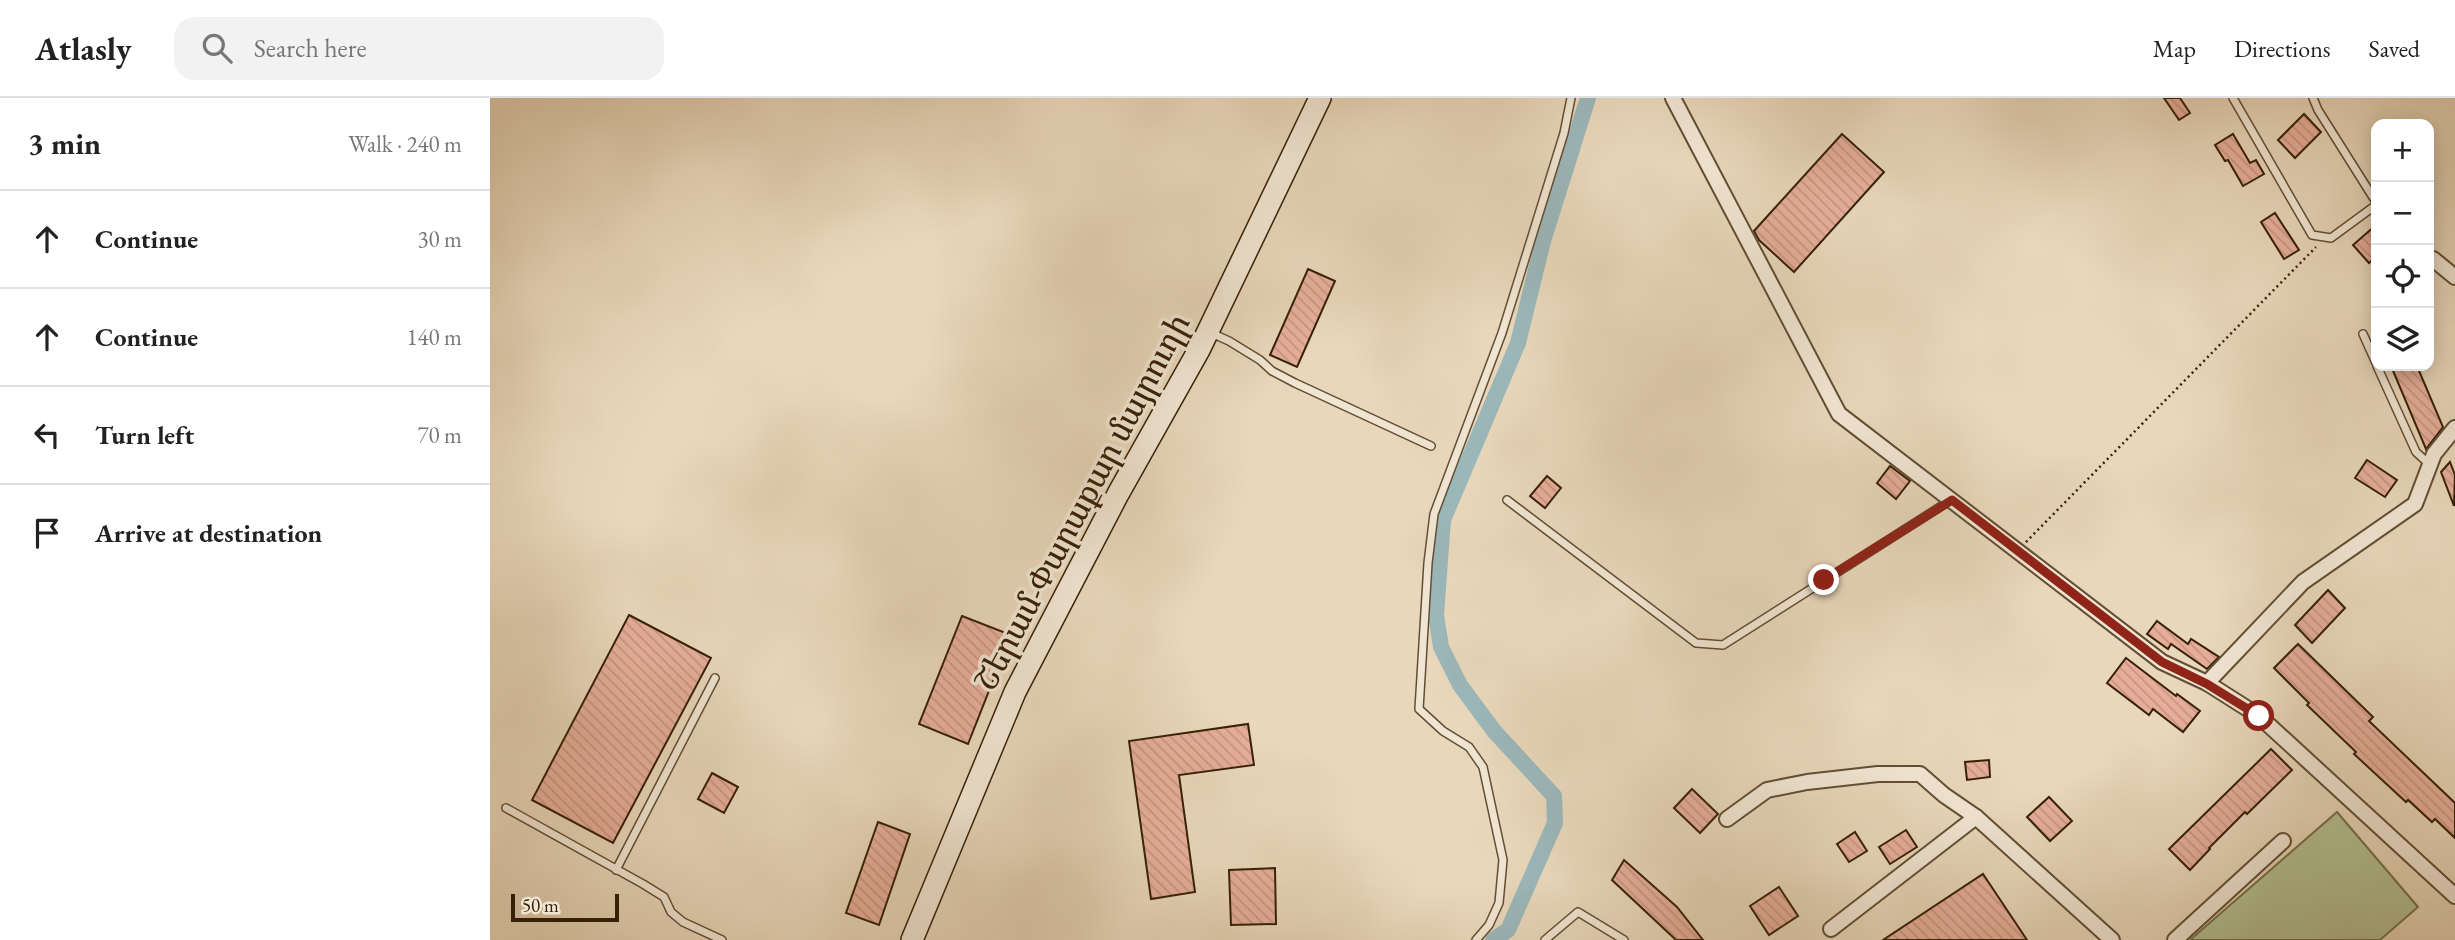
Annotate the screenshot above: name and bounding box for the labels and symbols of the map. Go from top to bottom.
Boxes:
street label: Շերամ-Փարաքար մայրուղի [965,306,1199,698]
route end [1808,564,1839,595]
route start [2243,700,2274,731]
scale bar [511,891,620,923]

